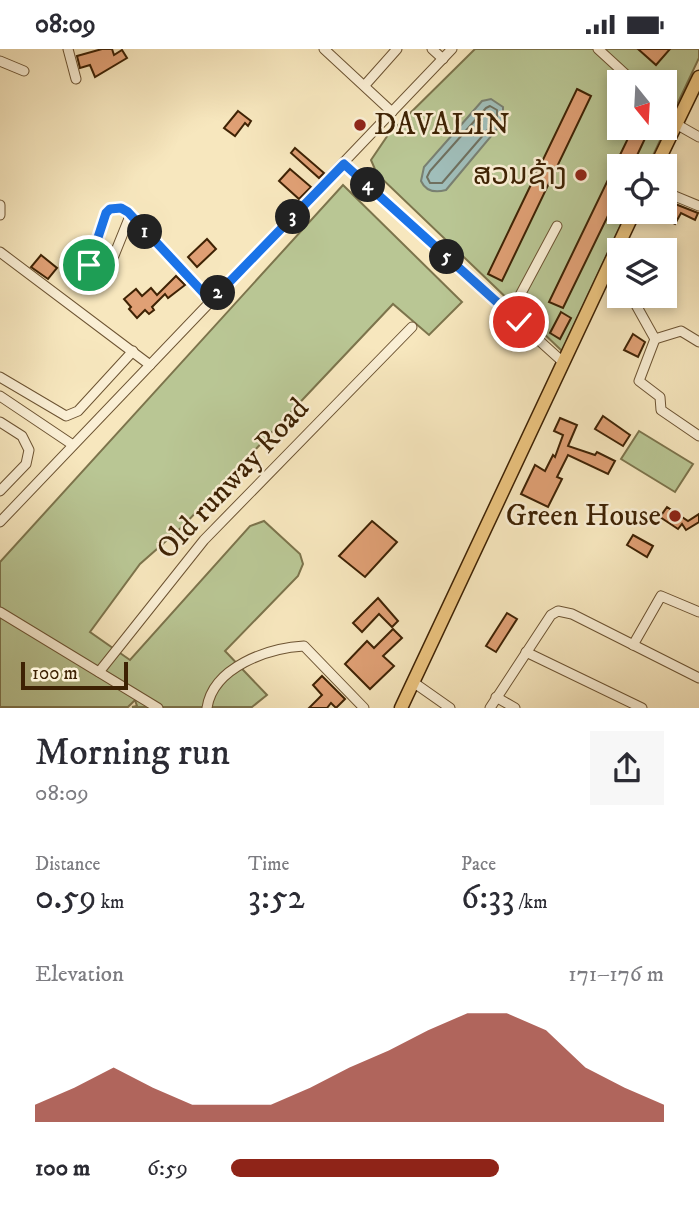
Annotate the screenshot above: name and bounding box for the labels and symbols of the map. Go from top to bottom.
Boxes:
north arrow [607,70,677,140]
place label: DAVALIN [374,107,510,144]
marker: DAVALIN [352,117,368,133]
place label: ສວນຊ້າງ [473,157,567,194]
pin: 4 [350,167,386,203]
marker: ສວນຊ້າງ [573,167,589,183]
pin: 3 [276,199,310,235]
pin: 1 [128,215,162,249]
pin [59,235,119,295]
pin: 5 [430,239,464,275]
pin: 2 [200,275,235,311]
pin [489,292,549,352]
street label: Old runway Road [149,391,317,567]
place label: Green House [506,498,661,535]
marker: Green House [667,508,683,524]
scale bar [21,659,128,690]

